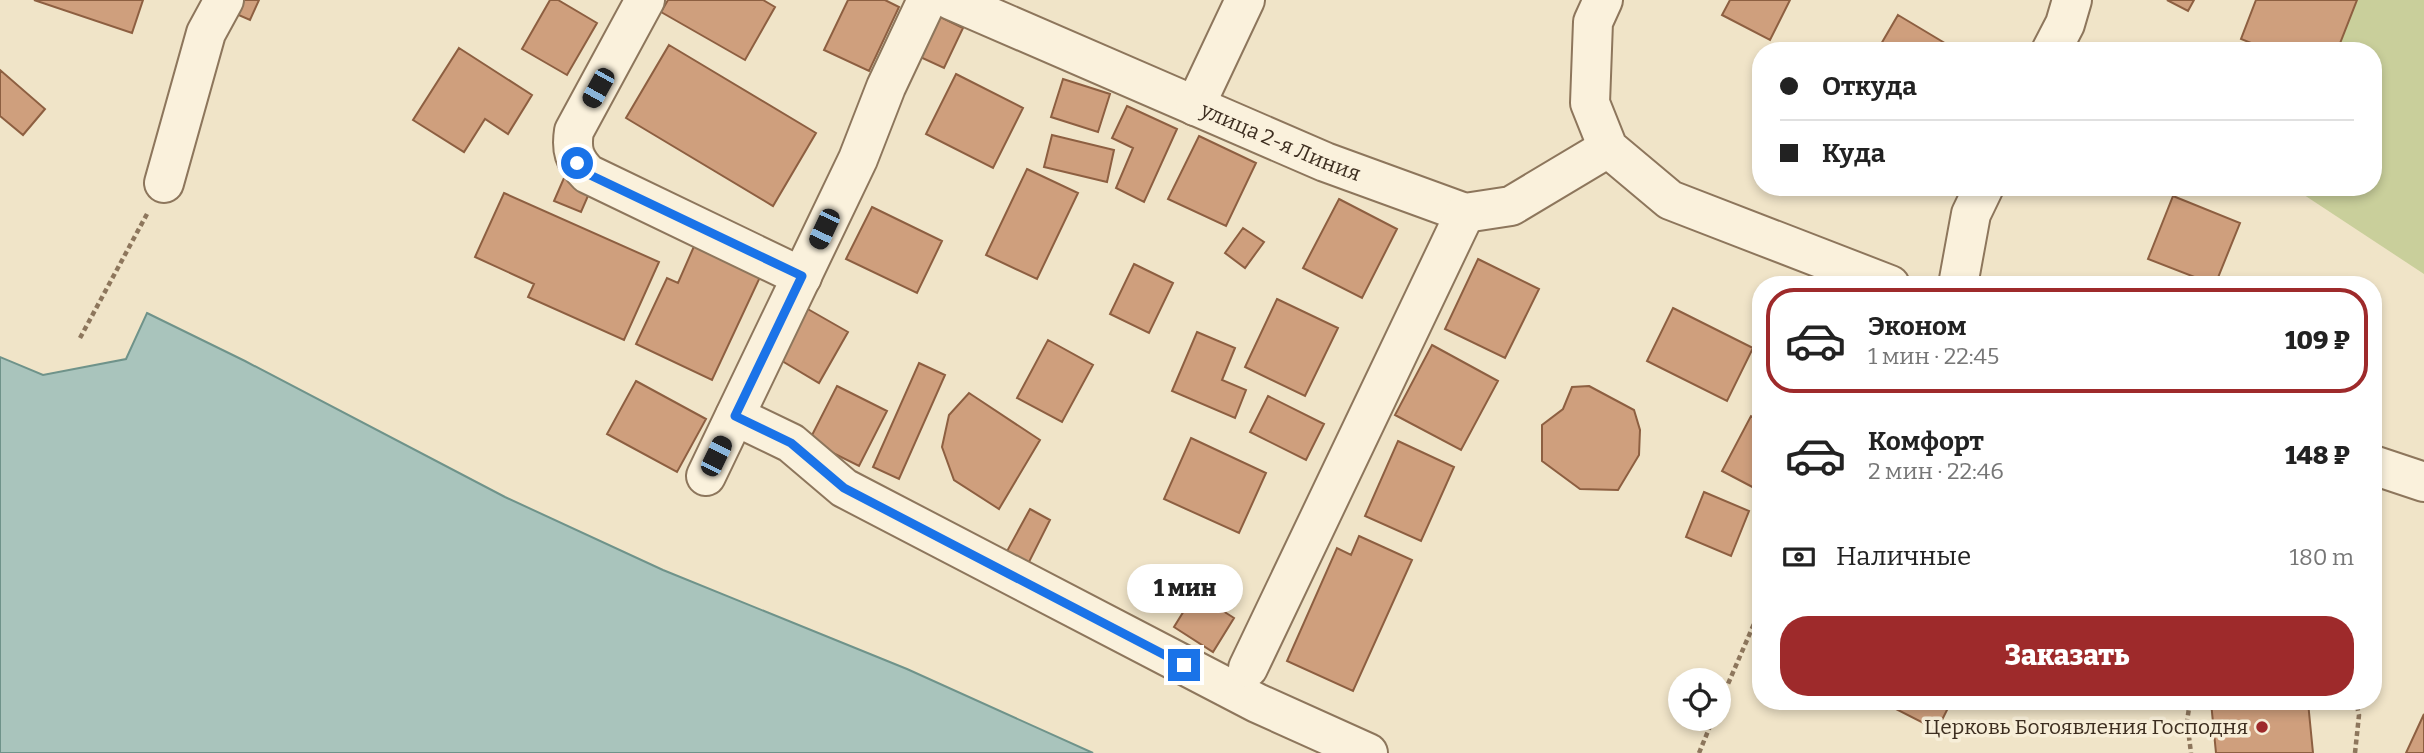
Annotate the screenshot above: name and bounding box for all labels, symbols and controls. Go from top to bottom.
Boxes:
car [579,65,618,111]
text: Откуда [1822,71,1917,102]
street label: улица 2-я Линия [1196,96,1364,187]
text: Куда [1822,138,1885,169]
route start [561,147,593,179]
car [806,206,843,252]
icon: car [1784,309,1847,372]
text: Эконом [1868,311,1967,342]
text: 109 ₽ [2285,325,2350,356]
text: 1 мин · 22:45 [1868,342,1999,370]
icon: car [1784,424,1847,487]
text: Комфорт [1868,426,1984,457]
car [698,433,735,479]
text: 148 ₽ [2285,440,2350,471]
text: 2 мин · 22:46 [1868,457,2004,485]
icon: cash [1780,538,1818,576]
text: Наличные [1836,541,1971,572]
text: 180 m [2290,543,2354,571]
callout: 1 мин [1126,564,1242,612]
text: 1 мин [1154,574,1216,602]
button: Заказать [1780,616,2354,696]
route end [1168,649,1200,681]
map controls [1668,668,1731,731]
button: locate [1668,668,1731,731]
place label: Церковь Богоявления Господня [1924,714,2248,740]
marker: Церковь Богоявления Господня [2254,719,2270,735]

